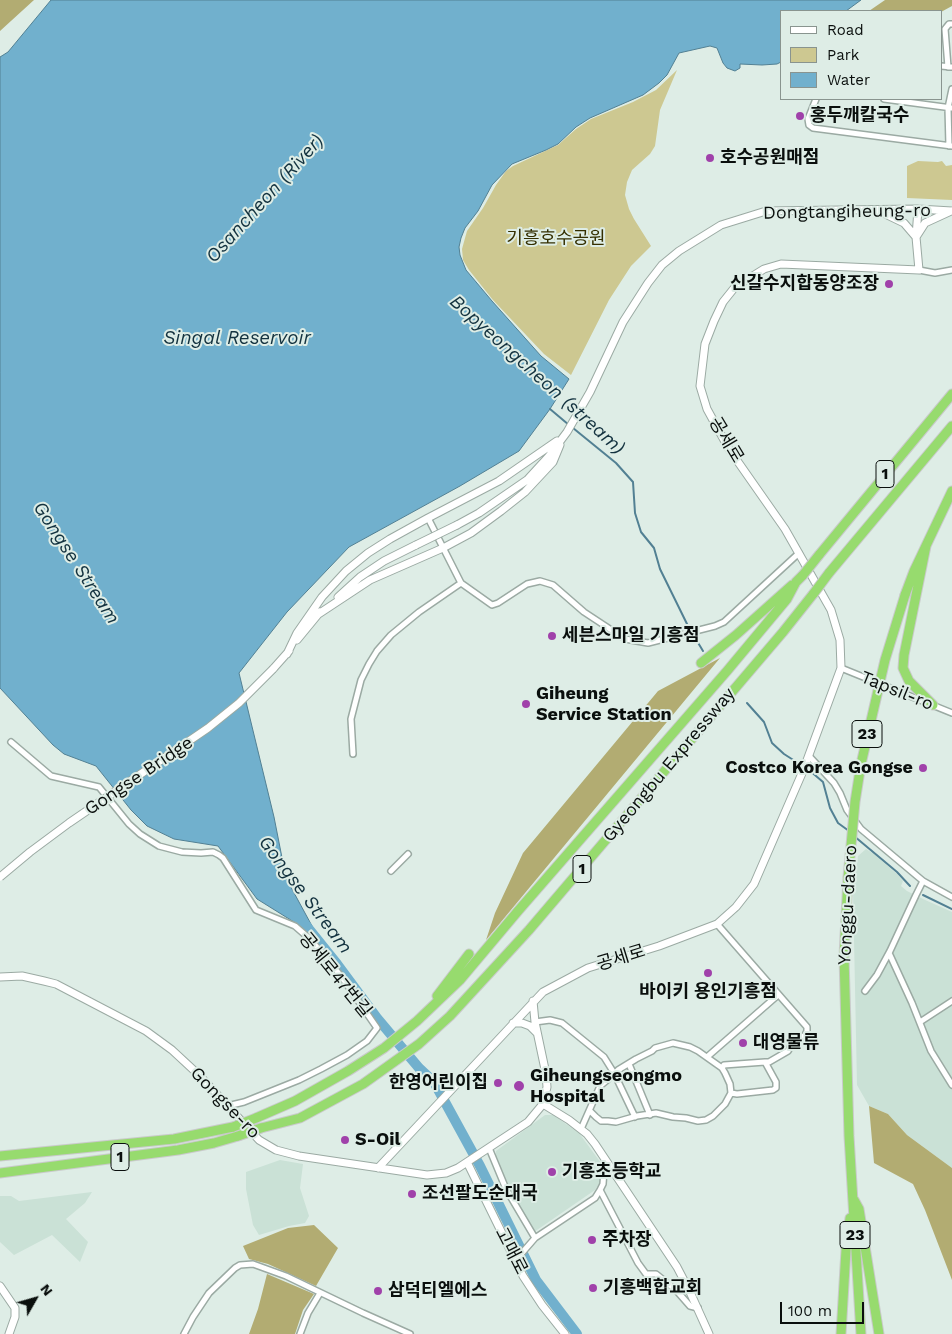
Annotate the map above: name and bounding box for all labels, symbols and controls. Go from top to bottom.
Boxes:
legend [780,10,942,100]
text: Road [827,21,864,39]
text: Park [827,46,859,64]
text: Water [827,71,870,89]
place label: 홍두깨칼국수 [810,105,909,127]
marker: 홍두깨칼국수 [794,110,806,122]
water label: Osancheon (River) [201,130,329,268]
place label: 호수공원매점 [720,147,819,169]
marker: 호수공원매점 [704,152,716,164]
street label: Dongtangiheung-ro [763,200,931,224]
park label: 기흥호수공원 [506,228,606,250]
place label: 신갈수지합동양조장 [730,273,879,295]
marker: 신갈수지합동양조장 [883,278,895,290]
water label: Bopyeongcheon (stream) [445,290,629,460]
water label: Singal Reservoir [163,327,311,349]
street label: 공세로 [704,413,748,467]
road number: 1 [876,460,894,488]
water label: Gongse Stream [28,497,124,629]
place label: 세븐스마일 기흥점 [562,625,700,647]
marker: 세븐스마일 기흥점 [546,630,558,642]
street label: Tapsil-ro [857,667,937,715]
place label: Giheung Service Station [536,683,672,726]
street label: Gyeongbu Expressway [598,683,740,847]
marker: Giheung Service Station [520,698,532,710]
road number: 23 [852,721,882,748]
street label: Gongse Bridge [81,732,197,820]
place label: Costco Korea Gongse [725,757,913,779]
marker: Costco Korea Gongse [917,762,929,774]
water label: Gongse Stream [253,832,357,958]
street label: Yonggu-daero [834,844,862,966]
road number: 1 [573,856,591,882]
street label: 공세로47번길 [294,928,376,1022]
street label: 공세로 [594,940,648,976]
marker: 바이키 용인기흥점 [702,967,714,979]
place label: 바이키 용인기흥점 [639,981,777,1003]
place label: 대영물류 [753,1032,819,1054]
marker: 대영물류 [737,1037,749,1049]
street label: Gongse-ro [185,1063,265,1143]
place label: Giheungseongmo Hospital [530,1065,682,1108]
place label: 한영어린이집 [389,1072,488,1094]
marker: 한영어린이집 [492,1077,504,1089]
marker: Giheungseongmo Hospital [512,1079,526,1093]
place label: S-Oil [355,1129,400,1151]
marker: S-Oil [339,1134,351,1146]
road number: 1 [111,1144,129,1170]
place label: 기흥초등학교 [562,1161,661,1183]
marker: 기흥초등학교 [546,1166,558,1178]
place label: 조선팔도순대국 [422,1183,538,1205]
marker: 조선팔도순대국 [406,1188,418,1200]
road number: 23 [840,1222,870,1248]
street label: 고매로 [490,1224,532,1278]
place label: 주차장 [602,1229,652,1251]
marker: 주차장 [586,1234,598,1246]
north arrow [10,1274,60,1324]
place label: 기흥백합교회 [603,1277,702,1299]
place label: 삼덕티엘에스 [388,1280,487,1302]
text: N [37,1281,56,1299]
marker: 기흥백합교회 [587,1282,599,1294]
marker: 삼덕티엘에스 [372,1285,384,1297]
scale bar [782,1292,866,1324]
text: 100 m [788,1302,832,1320]

